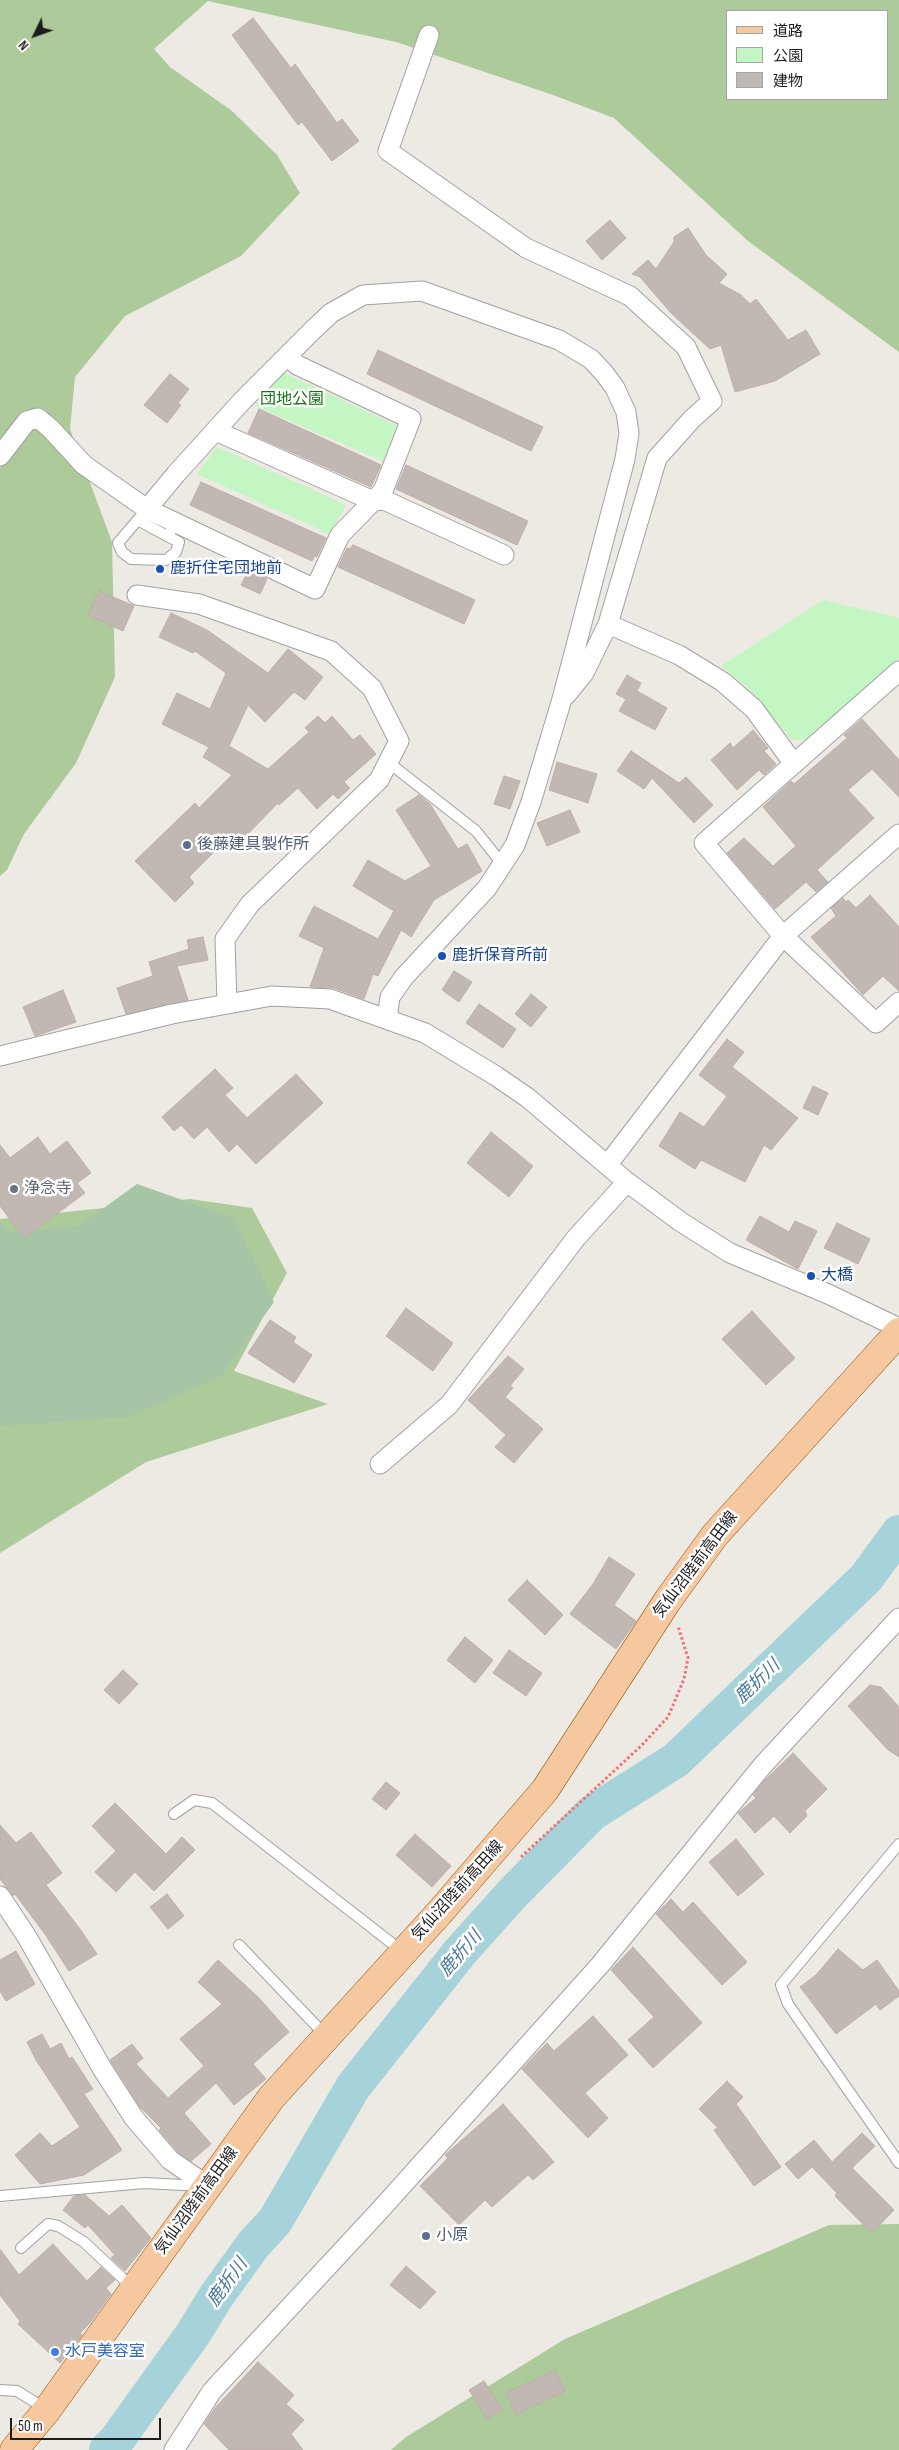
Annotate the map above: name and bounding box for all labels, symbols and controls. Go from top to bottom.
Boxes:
north arrow [10,10,60,60]
legend [726,10,889,100]
text: 道路 [773,22,803,41]
text: N [15,37,32,54]
text: 公園 [773,47,803,66]
text: 建物 [773,72,803,91]
park label: 団地公園 [260,390,324,410]
place label: 鹿折住宅団地前 [170,559,282,579]
marker: 鹿折住宅団地前 [154,563,166,575]
place label: 後藤建具製作所 [197,835,309,855]
marker: 後藤建具製作所 [181,839,193,851]
place label: 鹿折保育所前 [452,946,548,966]
marker: 鹿折保育所前 [436,950,448,962]
place label: 浄念寺 [24,1179,72,1199]
marker: 浄念寺 [8,1183,20,1195]
place label: 大橋 [821,1266,853,1286]
marker: 大橋 [805,1270,817,1282]
street label: 気仙沼陸前高田線 [650,1508,742,1622]
water label: 鹿折川 [731,1655,785,1709]
street label: 気仙沼陸前高田線 [408,1837,508,1945]
water label: 鹿折川 [435,1927,487,1981]
street label: 気仙沼陸前高田線 [152,2144,242,2258]
place label: 小原 [436,2226,468,2246]
marker: 小原 [420,2230,432,2242]
water label: 鹿折川 [203,2255,253,2311]
place label: 水戸美容室 [65,2342,145,2362]
marker: 水戸美容室 [49,2346,61,2358]
scale bar [12,2408,164,2440]
text: 50 m [18,2417,43,2436]

